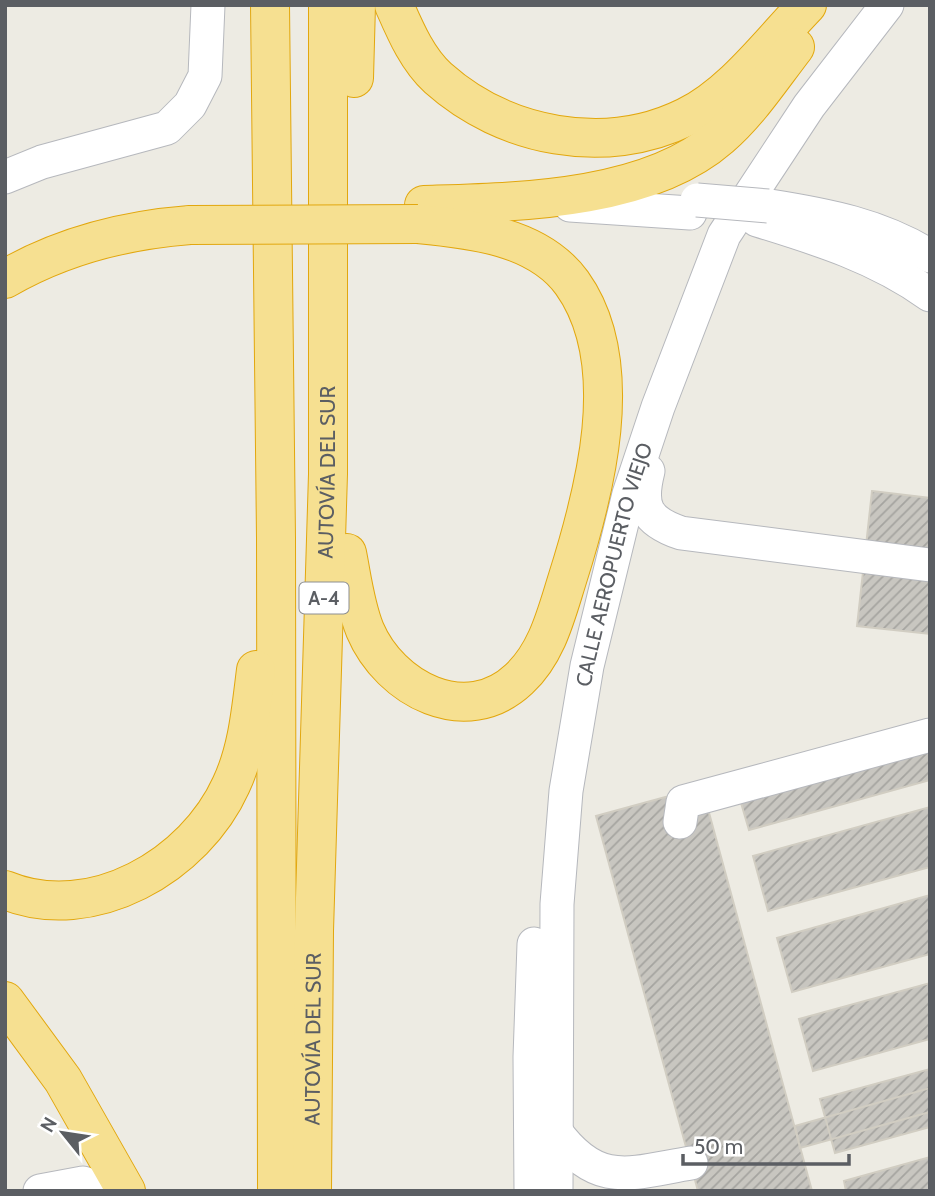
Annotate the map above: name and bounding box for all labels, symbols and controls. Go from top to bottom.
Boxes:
street label: AUTOVÍA DEL SUR [312,386,340,559]
street label: CALLE AEROPUERTO VIEJO [571,439,657,688]
road number: A-4 [300,582,348,614]
street label: AUTOVÍA DEL SUR [300,952,326,1125]
north arrow [28,1098,98,1168]
text: N [35,1113,62,1136]
scale bar [683,1122,849,1166]
text: 50 m [694,1134,743,1159]

